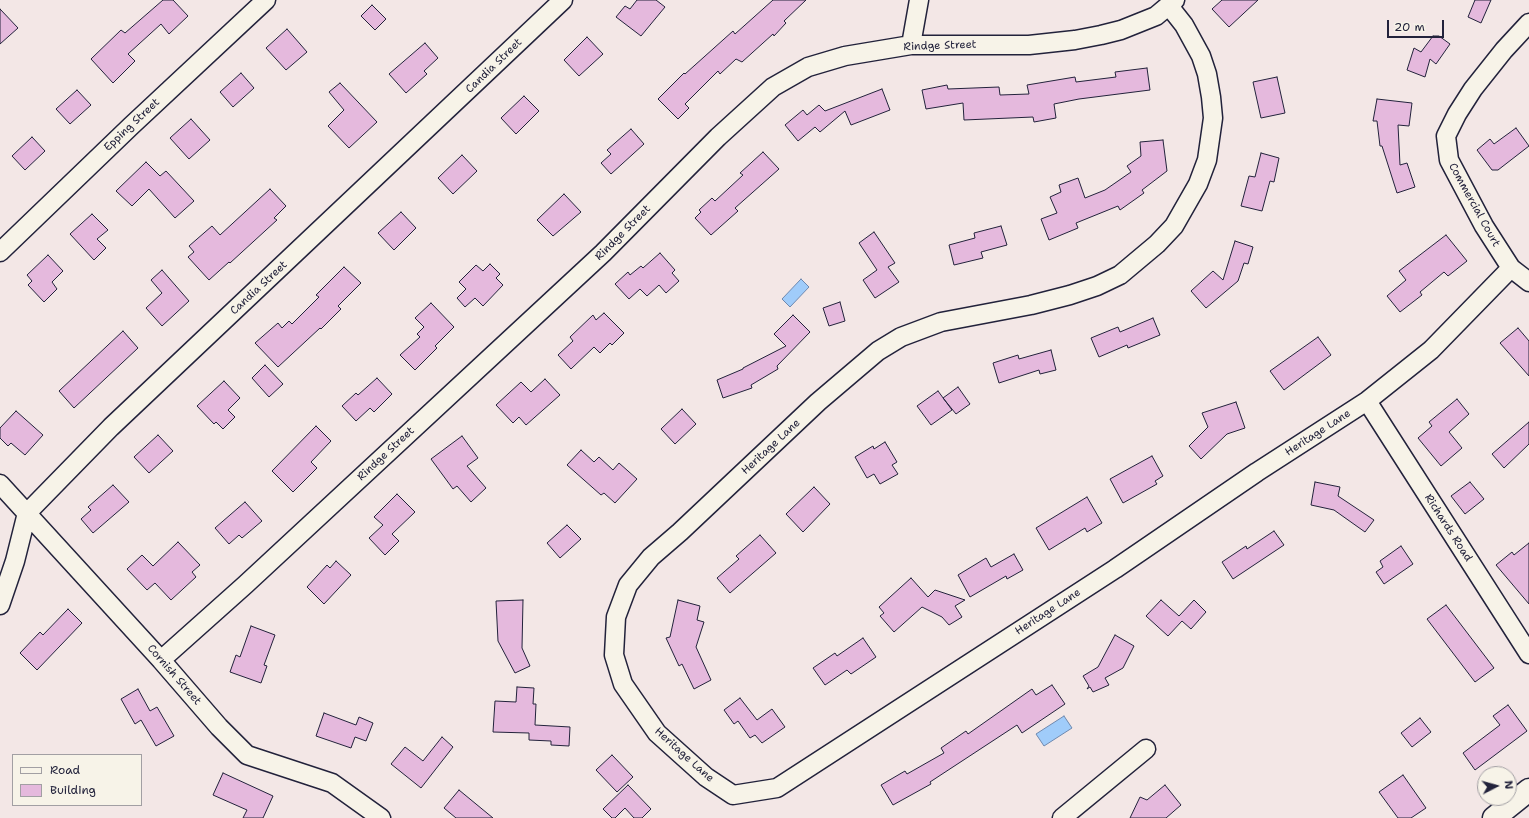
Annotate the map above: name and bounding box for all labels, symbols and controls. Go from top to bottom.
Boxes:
scale bar [1389,12,1446,38]
text: 20 m [1394,19,1425,35]
street label: Candia Street [463,36,525,96]
street label: Rindge Street [903,38,977,54]
street label: Epping Street [101,96,163,154]
street label: Commercial Court [1445,161,1503,249]
street label: Rindge Street [592,202,654,264]
street label: Candia Street [228,258,290,318]
street label: Heritage Lane [1283,407,1353,459]
street label: Heritage Lane [739,416,803,478]
street label: Rindge Street [355,424,417,484]
street label: Richards Road [1421,492,1475,564]
street label: Heritage Lane [1013,586,1083,638]
street label: Cornish Street [144,642,204,708]
street label: Heritage Lane [652,725,716,785]
legend [12,754,142,806]
text: Road [50,762,80,778]
north arrow [1477,766,1517,806]
text: N [1501,780,1516,790]
text: Building [50,782,96,798]

